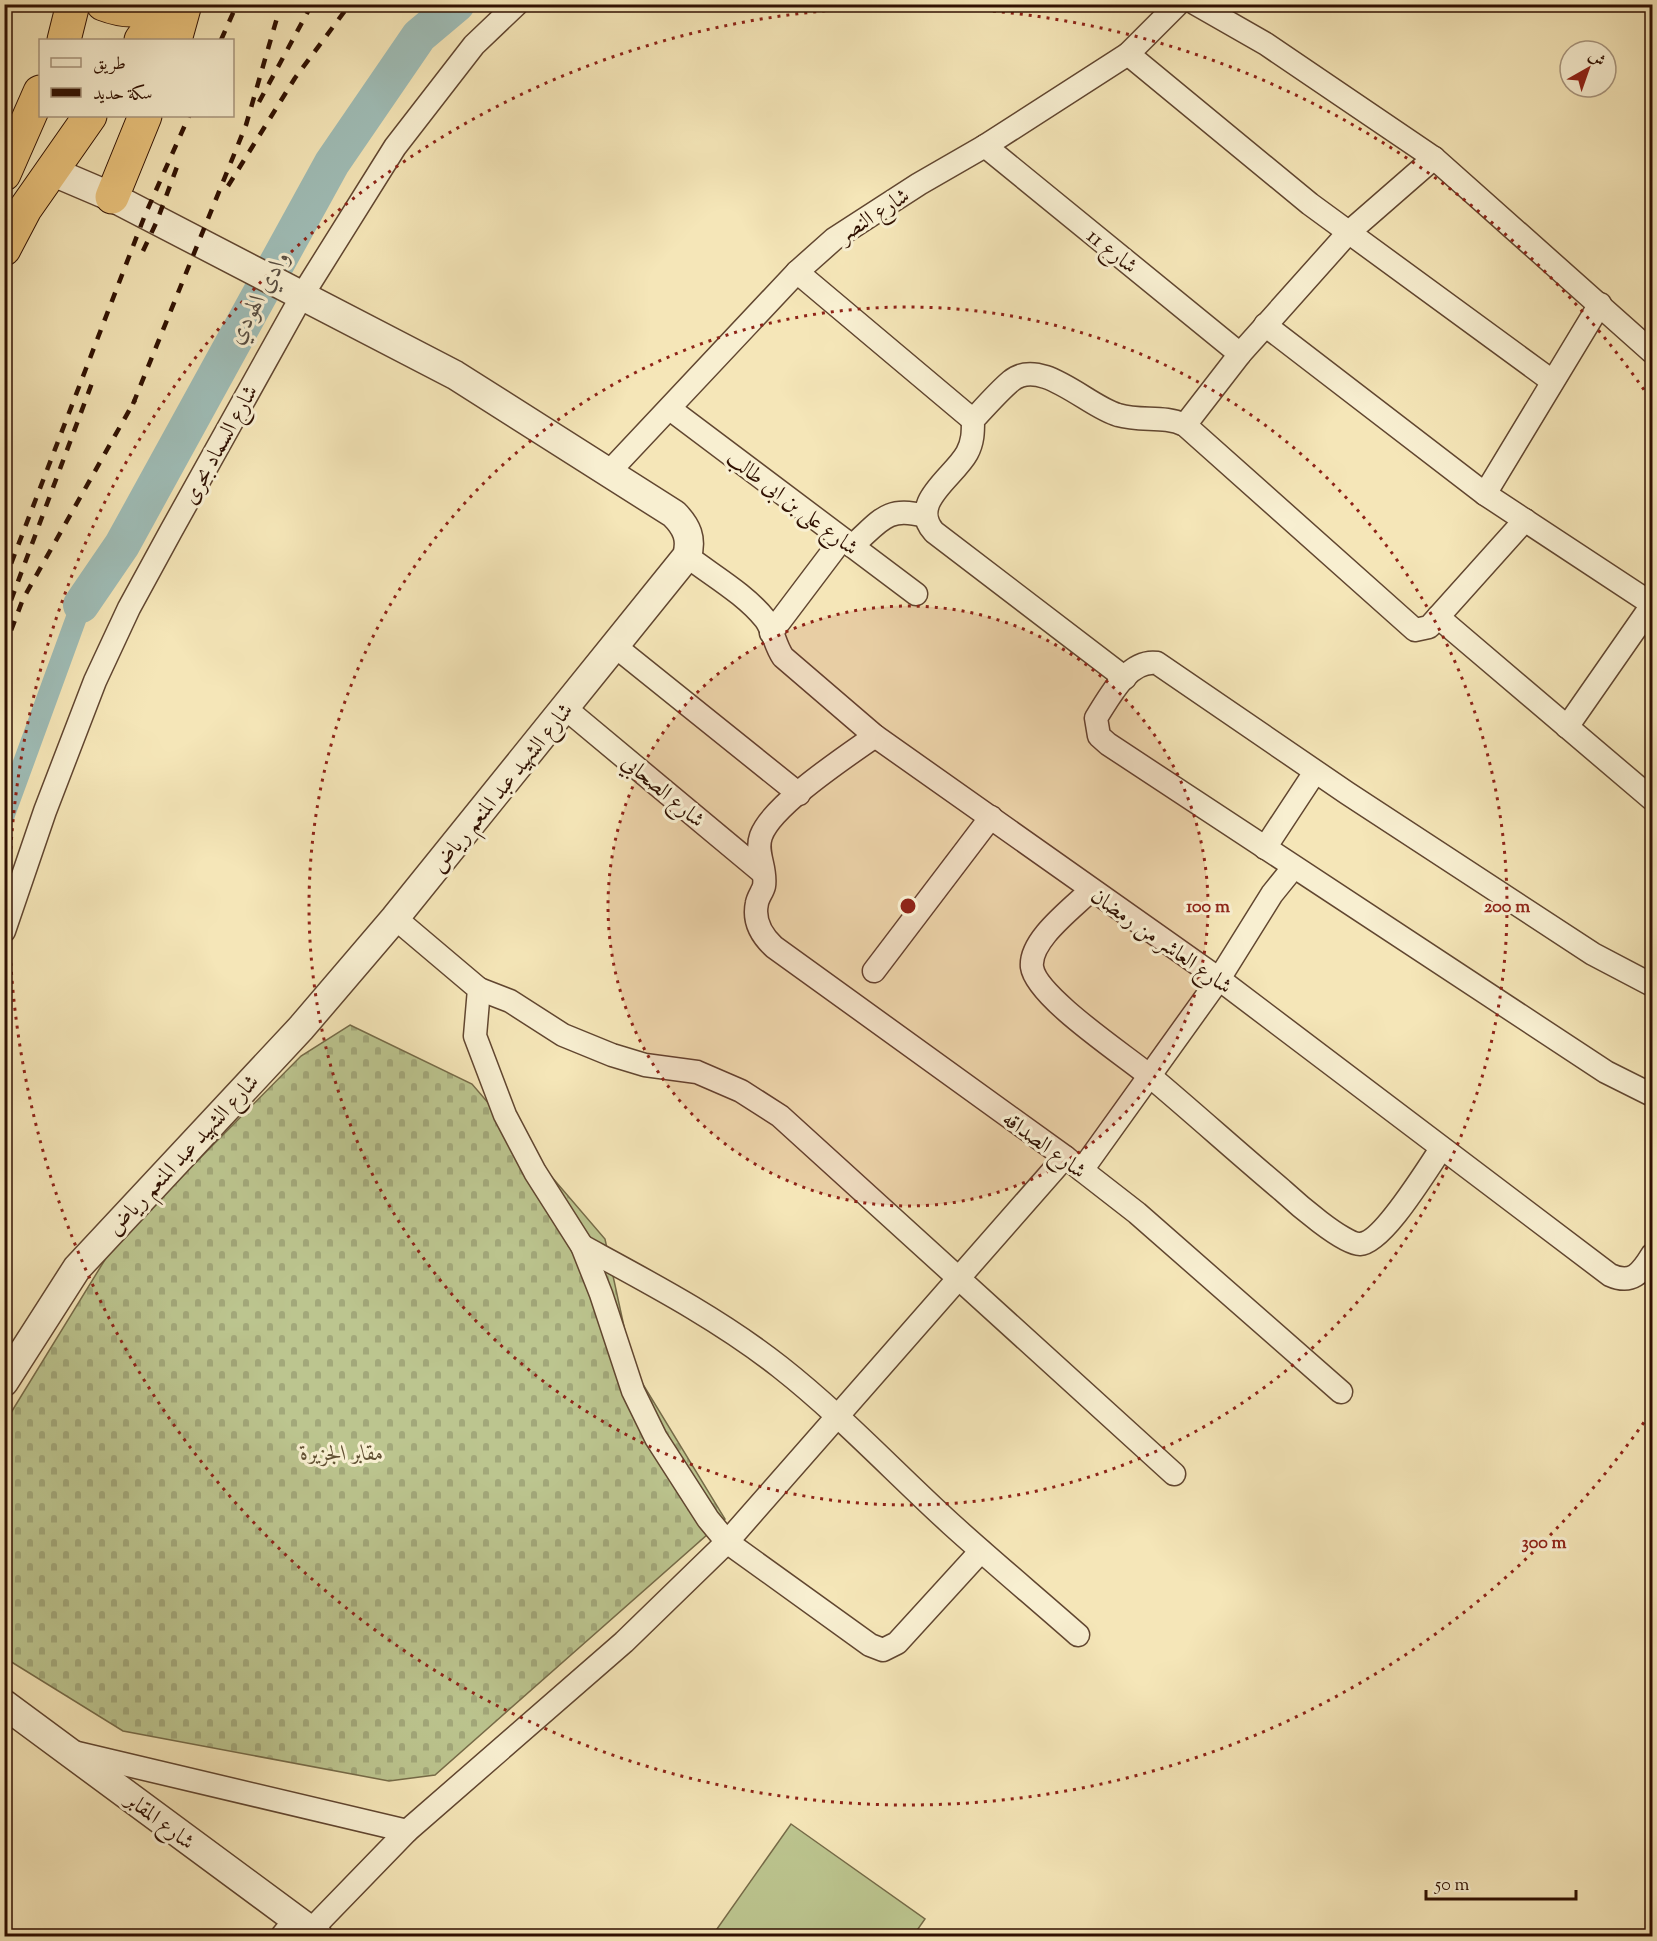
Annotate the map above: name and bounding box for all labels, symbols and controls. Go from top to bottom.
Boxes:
legend [39,39,234,117]
north arrow [1558,39,1618,99]
text: ش [1583,46,1610,73]
text: طريق [93,52,126,78]
text: سكة حديد [93,82,153,108]
street label: شارع النصر [831,181,917,253]
street label: شارع 11 [1079,222,1144,283]
water label: وادي الهودي [220,245,300,351]
street label: شارع السماد بحرى [176,380,268,511]
street label: شارع على بن ابى طالب [718,444,864,565]
street label: شارع الشهيد عبد المنعم رياض [425,697,584,882]
street label: شارع الصحابي [613,748,711,837]
street label: شارع العاشر من رمضان [1083,882,1238,1003]
text: 100 m [1186,895,1230,921]
text: 200 m [1484,895,1530,921]
centre of rings [898,896,918,916]
street label: شارع الشهيد عبد المنعم رياض [101,1068,269,1245]
street label: شارع الصداقه [994,1105,1092,1188]
park label: مقابر الجزيرة [299,1439,384,1471]
text: 300 m [1522,1531,1567,1557]
street label: شارع المقابر [116,1785,200,1859]
scale bar [1426,1863,1576,1901]
text: 50 m [1434,1873,1470,1899]

